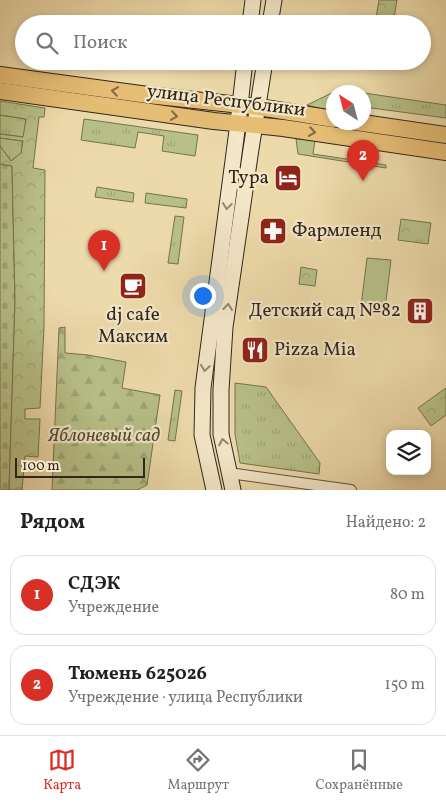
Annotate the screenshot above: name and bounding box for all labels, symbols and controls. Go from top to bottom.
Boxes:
search box [15,15,431,70]
icon: search [33,29,61,57]
text: Поиск [73,30,127,56]
street label: улица Республики [145,78,307,124]
north arrow [326,85,371,130]
one-way arrow [111,86,120,96]
one-way arrow [169,110,178,120]
one-way arrow [308,127,317,137]
pin: 2 [347,140,379,181]
hotel icon: Тура [273,163,303,193]
place label: Тура [228,165,269,191]
one-way arrow [222,203,233,211]
pharmacy icon: Фармленд [258,216,288,246]
place label: Фармленд [292,218,382,244]
pin: 1 [88,230,120,271]
cafe icon: dj cafe Максим [118,271,148,301]
your location [190,283,216,309]
building icon: Детский сад №82 [405,296,435,326]
place label: Детский сад №82 [249,298,401,324]
place label: dj cafe Максим [98,302,168,350]
one-way arrow [222,303,233,311]
restaurant icon: Pizza Mia [240,335,270,365]
place label: Pizza Mia [274,337,356,363]
one-way arrow [201,363,211,372]
park label: Яблоневый сад [47,423,160,449]
map controls [386,430,431,475]
button: layers [386,430,431,475]
one-way arrow [218,438,228,447]
scale bar [15,455,145,478]
text: 100 m [22,457,60,476]
text: Рядом [20,508,85,537]
text: Найдено: 2 [346,512,426,534]
text: СДЭК [68,571,120,597]
text: 1 [34,584,40,606]
text: 80 m [390,584,425,606]
text: Учреждение [68,597,159,619]
text: Тюмень 625026 [68,661,207,687]
text: 2 [33,674,41,696]
text: 150 m [384,674,425,696]
text: Учреждение · улица Республики [68,687,303,709]
tab: Карта [43,746,81,795]
tab: Маршрут [167,746,229,795]
tab: Сохранённые [315,746,403,795]

